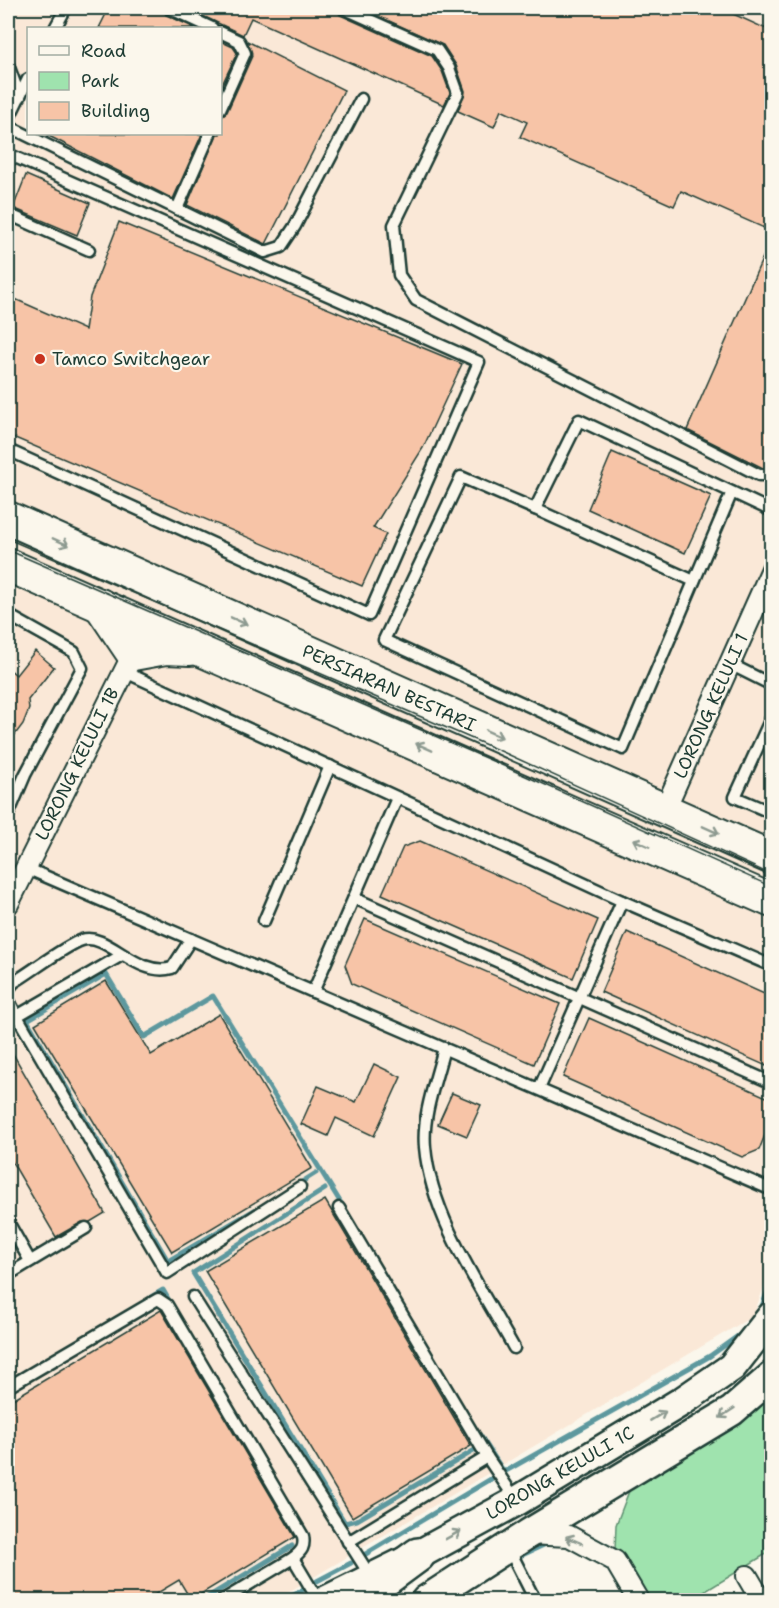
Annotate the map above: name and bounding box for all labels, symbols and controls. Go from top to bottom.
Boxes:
legend [27,27,222,135]
text: Road [81,39,126,63]
text: Park [81,69,120,93]
text: Building [81,99,150,123]
place label: Tamco Switchgear [52,347,210,371]
marker: Tamco Switchgear [33,352,47,366]
one-way arrow [51,536,69,548]
one-way arrow [229,616,248,627]
street label: LORONG KELULI 1 [668,630,754,782]
street label: PERSIARAN BESTARI [298,639,480,737]
street label: LORONG KELULI 1B [30,684,124,844]
one-way arrow [484,729,503,740]
one-way arrow [416,741,434,753]
one-way arrow [701,825,719,836]
one-way arrow [633,837,651,848]
one-way arrow [719,1408,736,1420]
one-way arrow [649,1409,666,1421]
street label: LORONG KELULI 1C [481,1421,639,1525]
one-way arrow [444,1529,462,1540]
one-way arrow [565,1534,583,1545]

